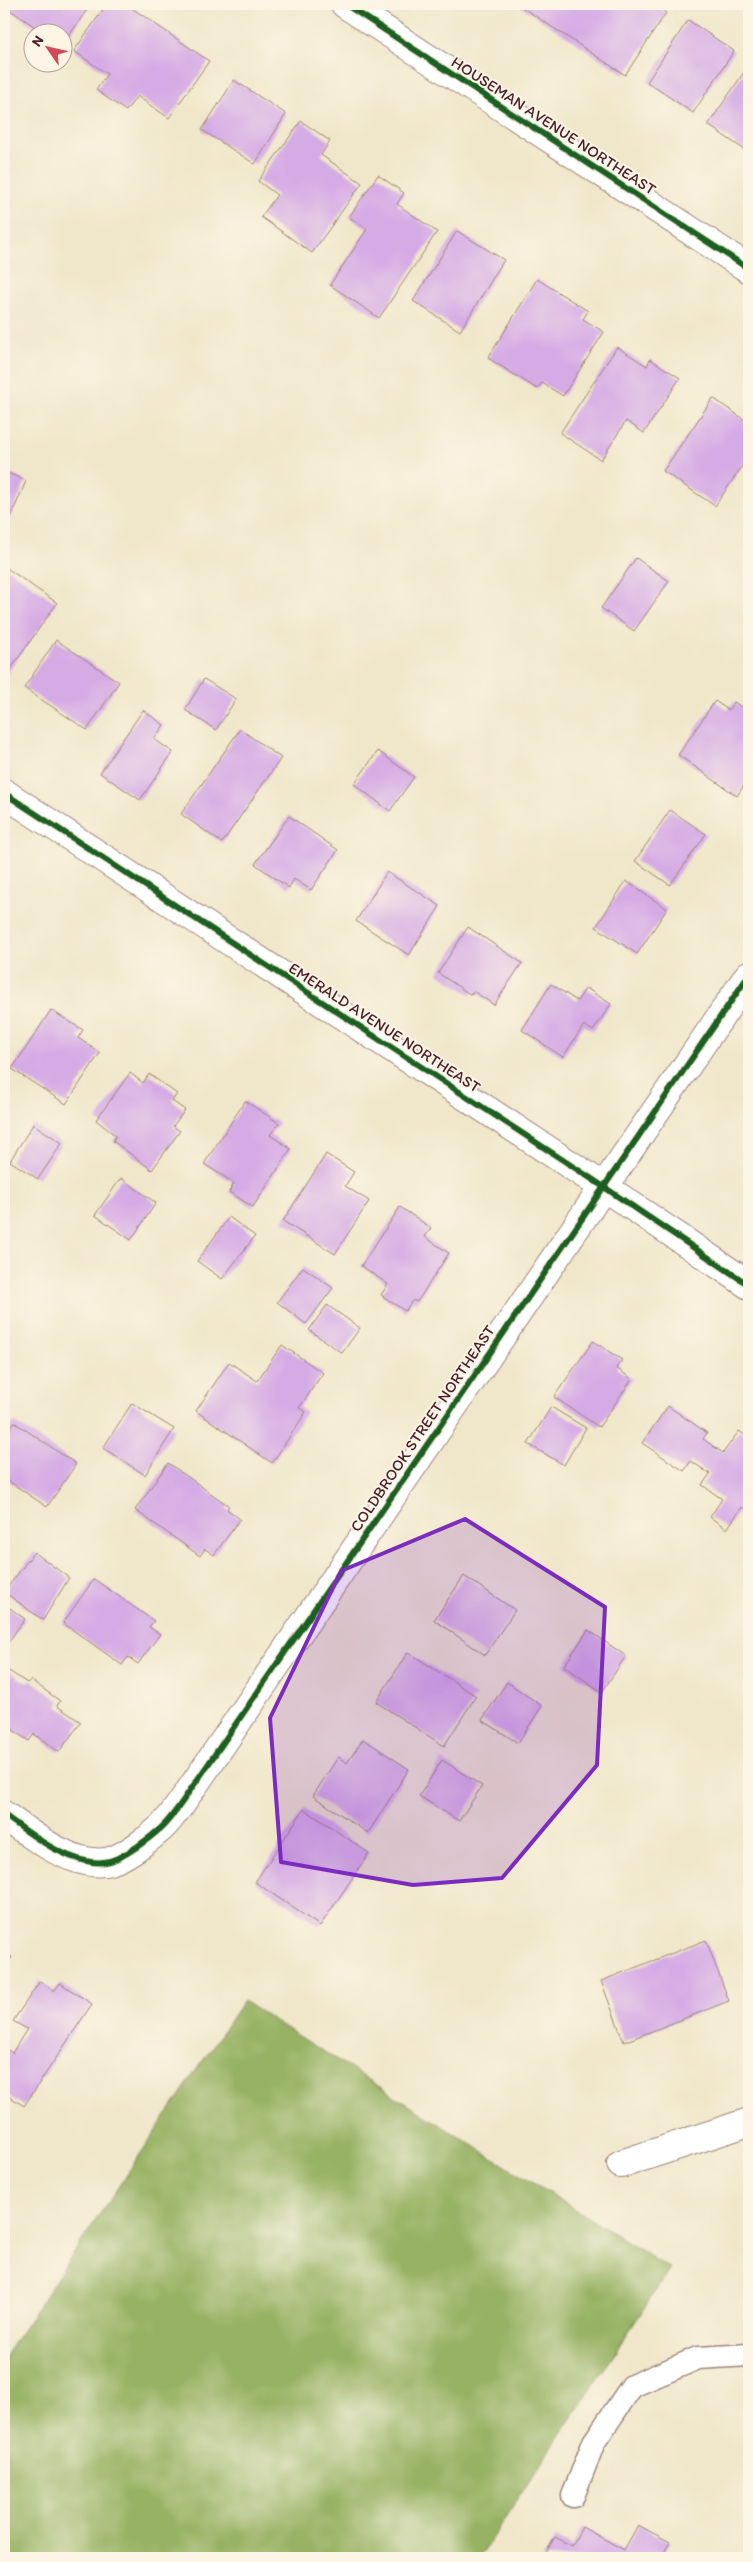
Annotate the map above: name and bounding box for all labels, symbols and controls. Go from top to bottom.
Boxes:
north arrow [22,22,72,72]
text: N [28,32,47,50]
street label: HOUSEMAN AVENUE NORTHEAST [448,52,660,199]
street label: EMERALD AVENUE NORTHEAST [285,958,484,1097]
street label: COLDBROOK STREET NORTHEAST [346,1321,499,1535]

